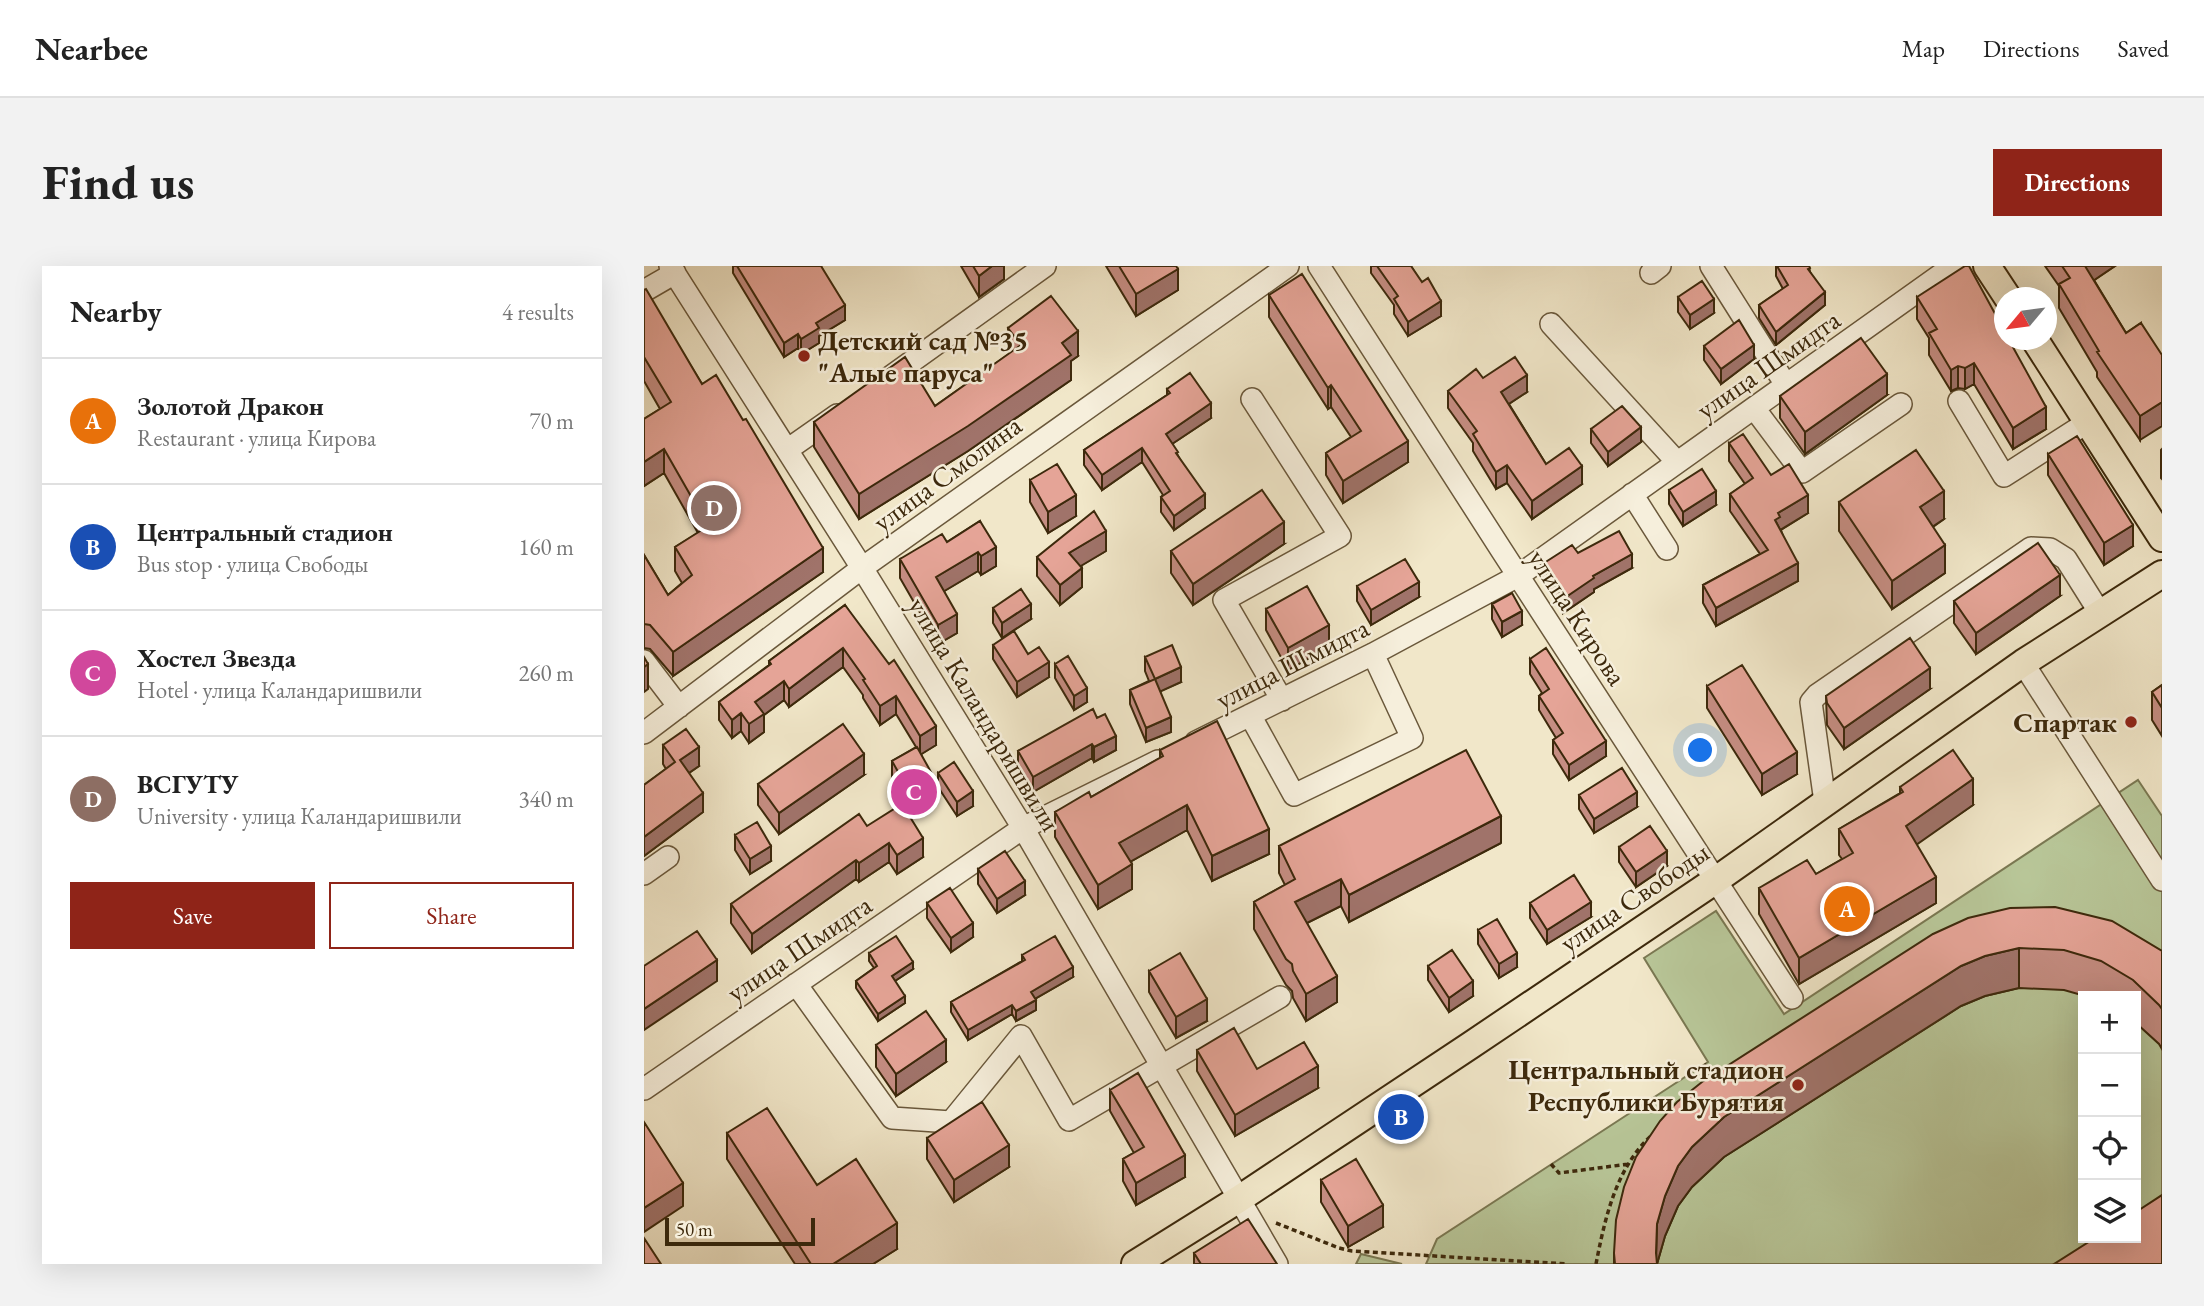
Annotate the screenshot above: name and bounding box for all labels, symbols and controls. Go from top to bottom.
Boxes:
text: Nearbee [35,27,148,70]
text: Map [1902,33,1945,64]
text: Directions [1983,33,2080,64]
text: Saved [2118,33,2169,64]
button: Directions [1993,149,2162,216]
text: Find us [42,150,194,214]
north arrow [1994,287,2057,350]
text: Nearby [70,292,162,331]
text: 4 results [502,297,574,327]
street label: улица Шмидта [1689,301,1848,427]
place label: Детский сад №35 "Алые паруса" [818,322,1028,390]
marker: Детский сад №35 "Алые паруса" [796,348,812,364]
text: Золотой Дракон [137,389,324,423]
text: A [85,406,101,436]
text: 70 m [529,406,574,436]
street label: улица Смолина [865,406,1029,539]
text: Restaurant · улица Кирова [137,423,376,453]
pin: D [691,482,737,534]
text: Центральный стадион [137,515,393,549]
text: B [86,532,100,562]
text: 160 m [518,532,574,562]
street label: улица Кирова [1520,542,1636,693]
text: Bus stop · улица Свободы [137,549,368,579]
street label: улица Каландаришвили [901,590,1069,838]
street label: улица Шмидта [1209,609,1376,717]
text: Хостел Звезда [137,641,296,675]
text: C [85,658,101,688]
text: 260 m [518,658,574,688]
text: Hotel · улица Каландаришвили [137,675,422,705]
place label: Спартак [2013,704,2118,740]
marker: Спартак [2123,714,2139,730]
your location [1683,733,1717,767]
pin: C [891,766,937,818]
text: ВСГУТУ [137,767,238,801]
text: D [84,784,102,814]
text: 340 m [518,784,574,814]
text: University · улица Каландаришвили [137,801,462,831]
street label: улица Свободы [1552,834,1716,960]
button: Save [70,882,315,949]
button: Share [329,882,574,949]
pin: A [1824,883,1870,935]
street label: улица Шмидта [719,886,879,1010]
map controls [2078,991,2141,1243]
button: + [2078,991,2141,1054]
place label: Центральный стадион Республики Бурятия [1509,1051,1784,1119]
button: − [2078,1054,2141,1117]
marker: Центральный стадион Республики Бурятия [1790,1077,1806,1093]
pin: B [1378,1091,1424,1143]
button: locate [2078,1117,2141,1180]
button: layers [2078,1180,2141,1243]
scale bar [665,1215,816,1247]
text: 50 m [676,1217,713,1242]

